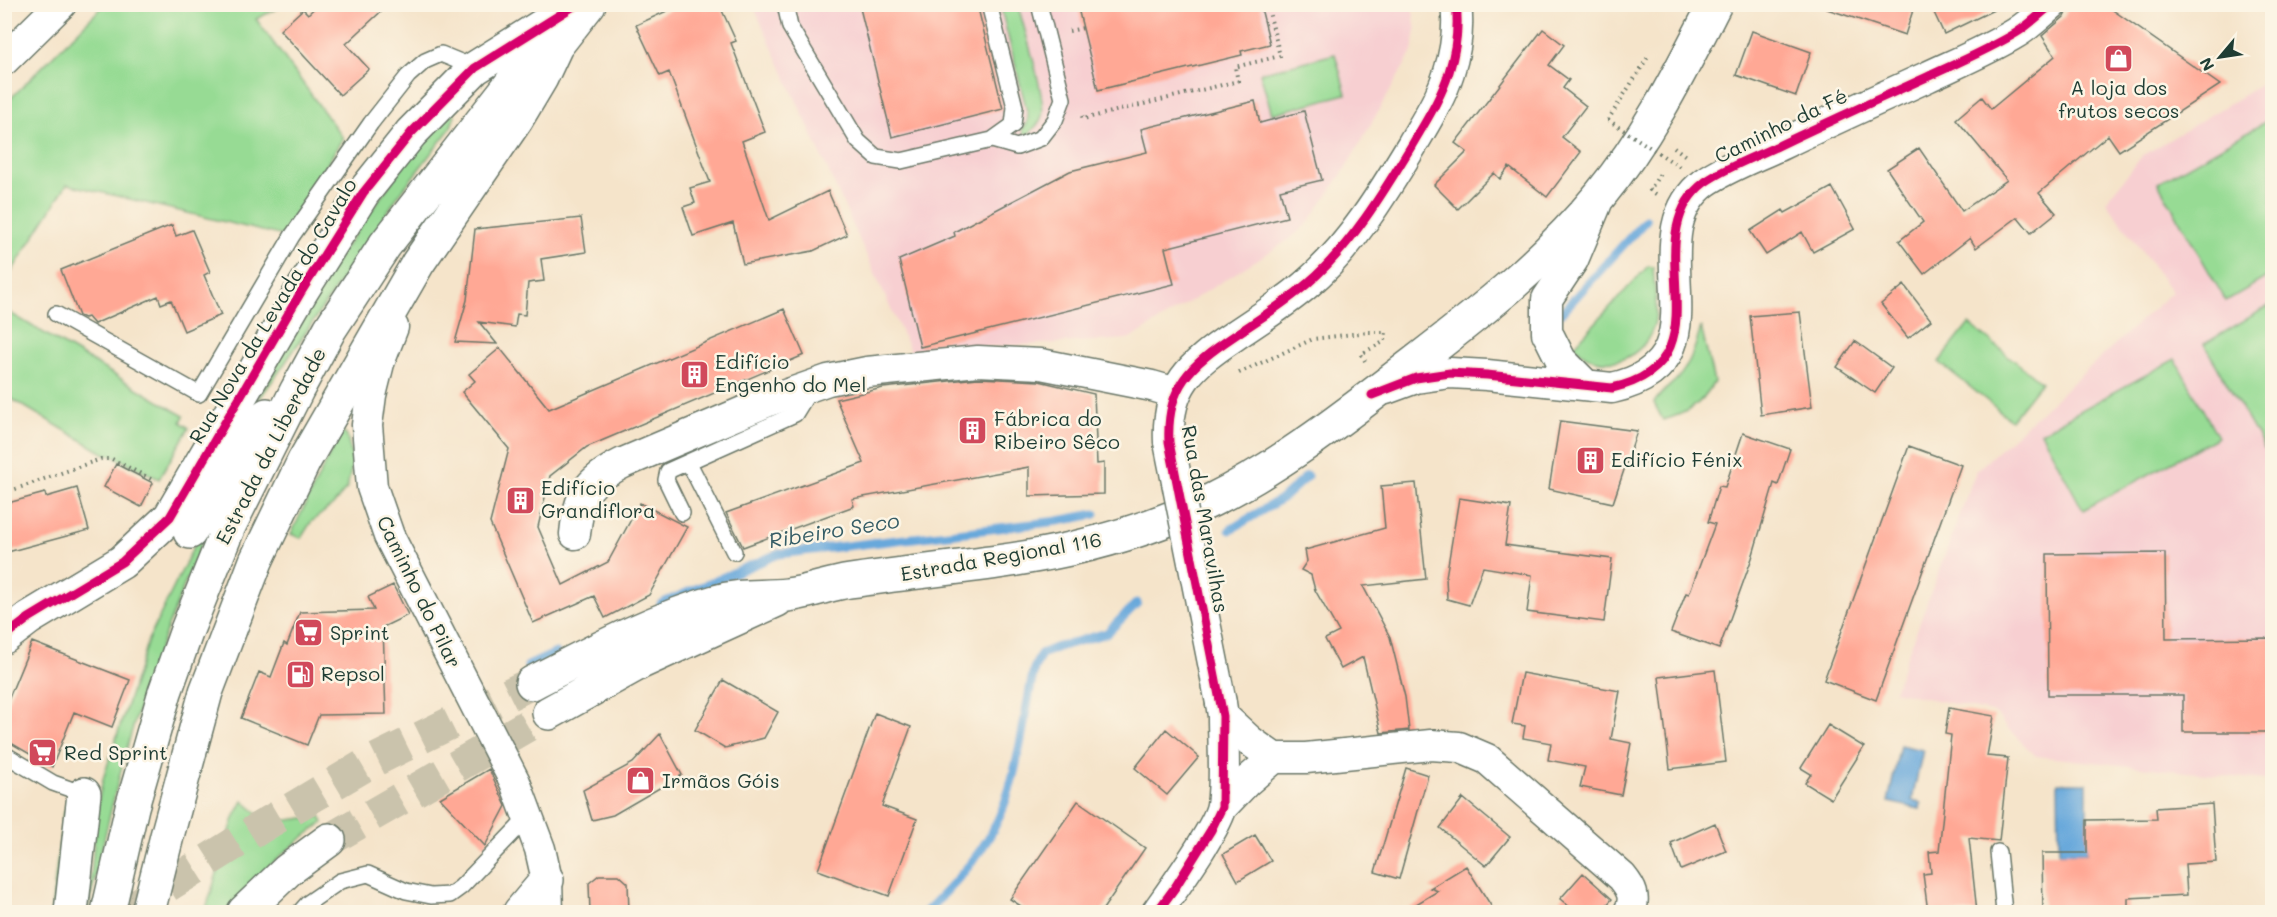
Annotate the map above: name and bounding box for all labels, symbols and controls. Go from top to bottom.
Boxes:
north arrow [2190,27,2250,87]
shop icon: A loja dos frutos secos [2103,42,2135,74]
text: N [2194,54,2219,75]
place label: A loja dos frutos secos [2059,74,2179,123]
street label: Caminho da Fé [1710,82,1851,168]
street label: Rua Nova da Levada do Cavalo [182,173,362,448]
street label: Estrada da Liberdade [209,343,331,548]
place label: Edifício Engenho do Mel [715,348,866,397]
building icon: Edifício Engenho do Mel [678,358,710,390]
place label: Fábrica do Ribeiro Sêco [994,405,1120,454]
building icon: Fábrica do Ribeiro Sêco [957,415,989,447]
street label: Rua das Maravilhas [1177,423,1235,615]
building icon: Edifício Fénix [1574,444,1606,476]
place label: Edifício Fénix [1611,446,1742,472]
place label: Edifício Grandiflora [541,474,655,523]
building icon: Edifício Grandiflora [504,484,536,516]
water label: Ribeiro Seco [766,506,901,553]
street label: Caminho do Pilar [372,511,468,672]
street label: Estrada Regional 116 [898,526,1103,587]
supermarket icon: Sprint [293,617,325,649]
place label: Sprint [330,619,390,645]
fuel station icon: Repsol [284,658,316,690]
place label: Repsol [321,660,385,686]
supermarket icon: Red Sprint [27,737,59,769]
place label: Red Sprint [64,739,168,765]
shop icon: Irmãos Góis [625,765,657,797]
place label: Irmãos Góis [662,767,780,793]

